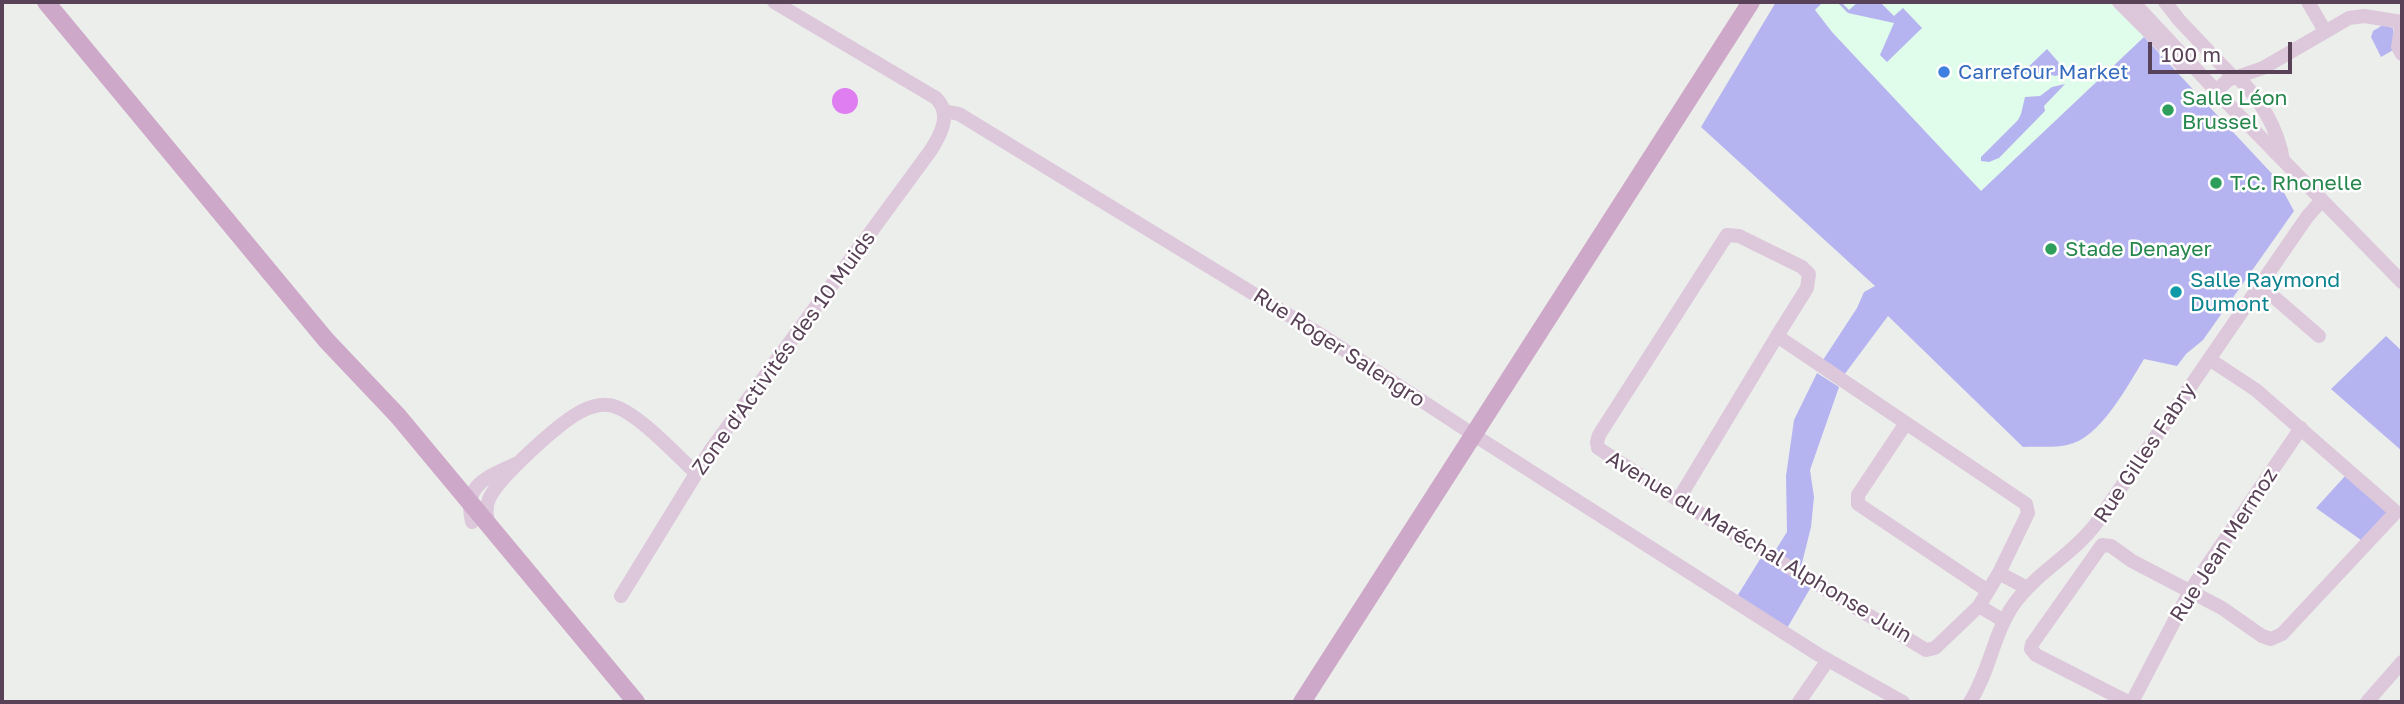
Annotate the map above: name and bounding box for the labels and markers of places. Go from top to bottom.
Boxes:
place label: Carrefour Market [1958,59,2129,85]
marker: Carrefour Market [1936,64,1952,80]
place label: Salle Léon Brussel [2182,85,2287,135]
marker: Salle Léon Brussel [2160,102,2176,118]
place label: T.C. Rhonelle [2230,170,2362,196]
marker: T.C. Rhonelle [2208,175,2224,191]
place label: Stade Denayer [2065,236,2212,262]
marker: Stade Denayer [2043,241,2059,257]
place label: Salle Raymond Dumont [2190,267,2340,317]
marker: Salle Raymond Dumont [2168,284,2184,300]

